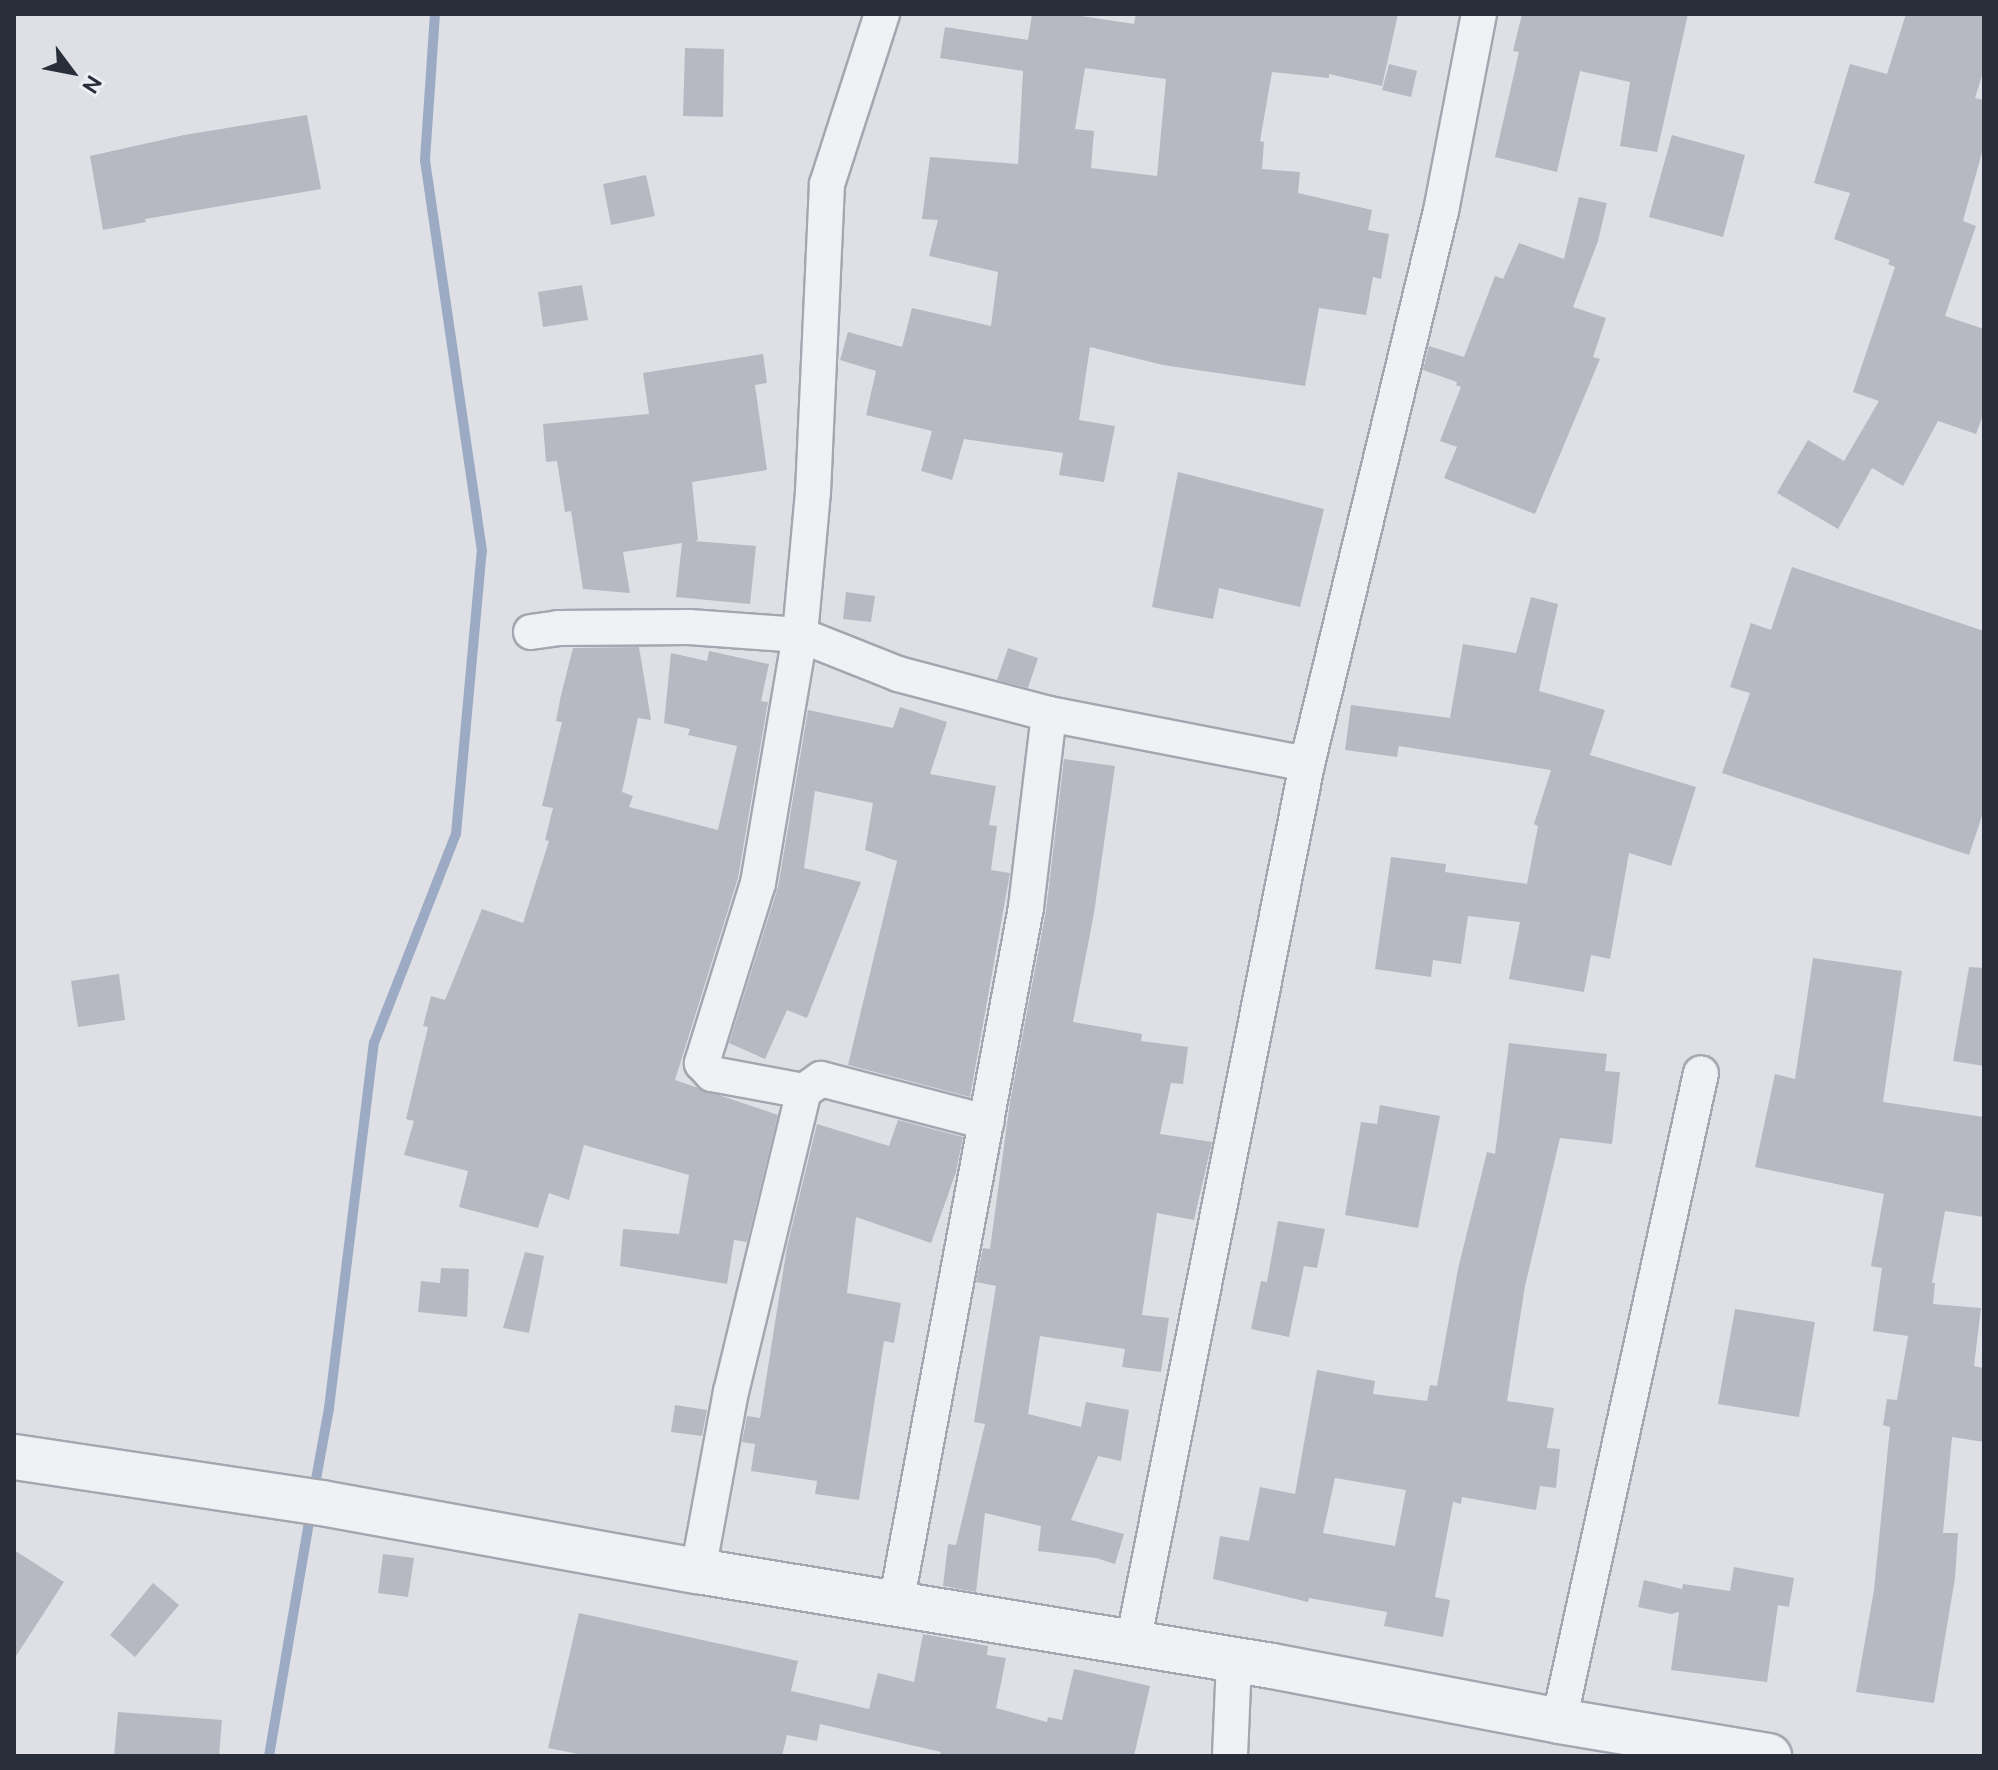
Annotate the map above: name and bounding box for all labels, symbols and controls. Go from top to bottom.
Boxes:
north arrow [32,32,112,112]
text: N [78,71,108,99]

